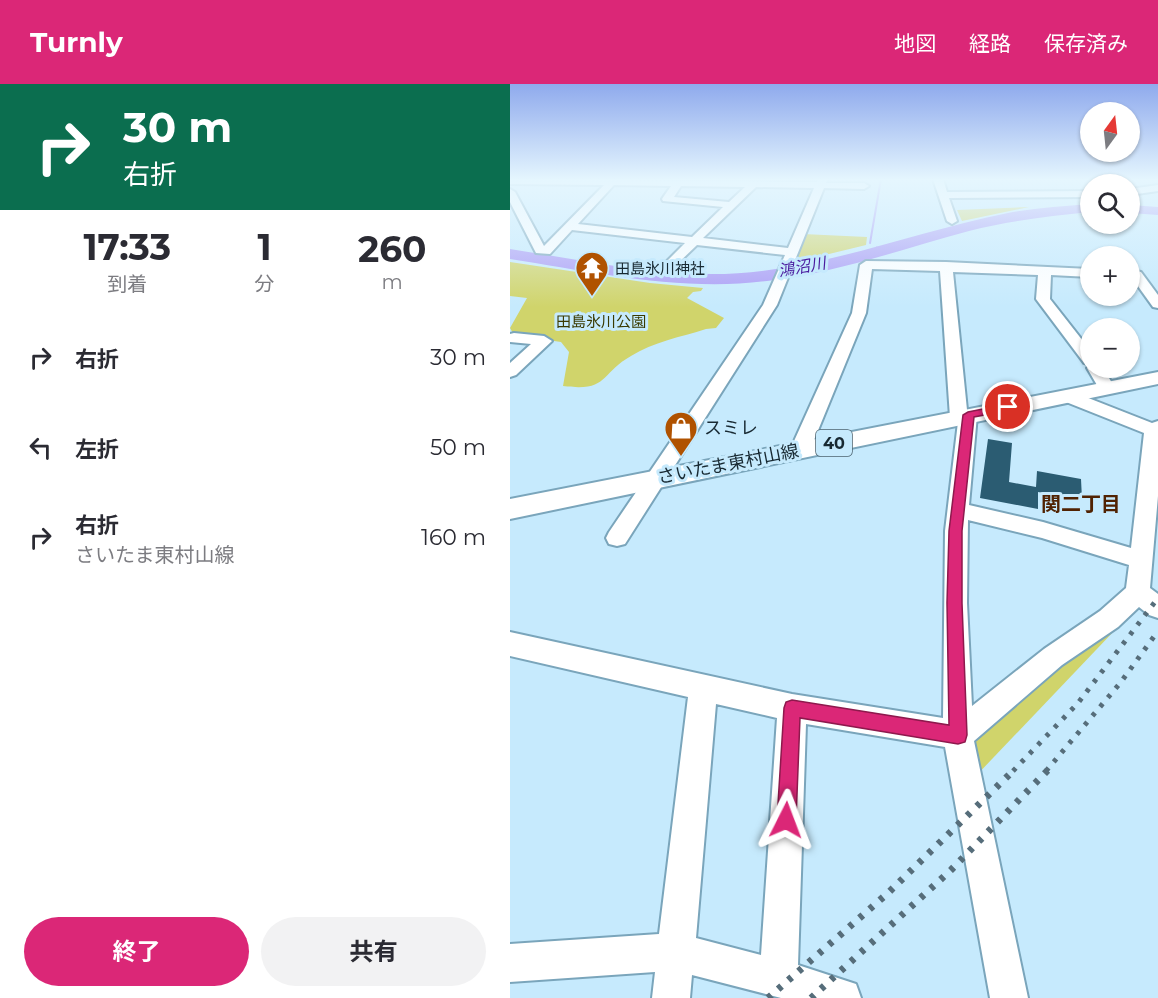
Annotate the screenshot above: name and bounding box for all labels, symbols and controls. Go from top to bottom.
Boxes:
text: Turnly [30,25,123,59]
text: 地図 [894,31,936,56]
text: 経路 [969,31,1011,56]
text: 保存済み [1044,31,1128,56]
text: 30 m [123,101,232,153]
north arrow [1080,102,1140,162]
map controls [1080,102,1140,378]
icon: right [24,108,102,186]
text: 右折 [123,158,177,191]
button: search [1080,174,1140,234]
text: 17:33 [83,225,171,269]
text: 1 [257,225,272,269]
text: 260 [358,227,427,271]
button: + [1080,246,1140,306]
temple icon: 田島氷川神社 [574,250,610,297]
water label: 鴻沼川 [777,253,829,281]
place label: 田島氷川神社 [615,259,705,278]
text: m [382,270,403,294]
text: 到着 [107,272,147,296]
text: 分 [254,272,274,296]
park label: 田島氷川公園 [556,312,646,331]
button: − [1080,318,1140,378]
icon: right [24,341,57,374]
text: 30 m [430,344,486,371]
text: 右折 [75,346,119,373]
pin [982,381,1033,432]
icon: arrive [991,390,1024,423]
shop icon: スミレ [663,410,699,457]
place label: スミレ [704,417,758,439]
road number: 40 [816,430,852,456]
icon: left [24,431,57,464]
text: 50 m [430,434,486,461]
text: 左折 [75,436,119,463]
street label: さいたま東村山線 [655,440,801,488]
district label: 関二丁目 [1041,492,1121,516]
text: 右折 [75,512,119,539]
icon: right [24,521,57,554]
text: 160 m [421,524,486,551]
text: さいたま東村山線 [75,543,234,567]
position arrow [754,788,818,852]
button: 終了 [24,917,249,986]
button: 共有 [261,917,486,986]

